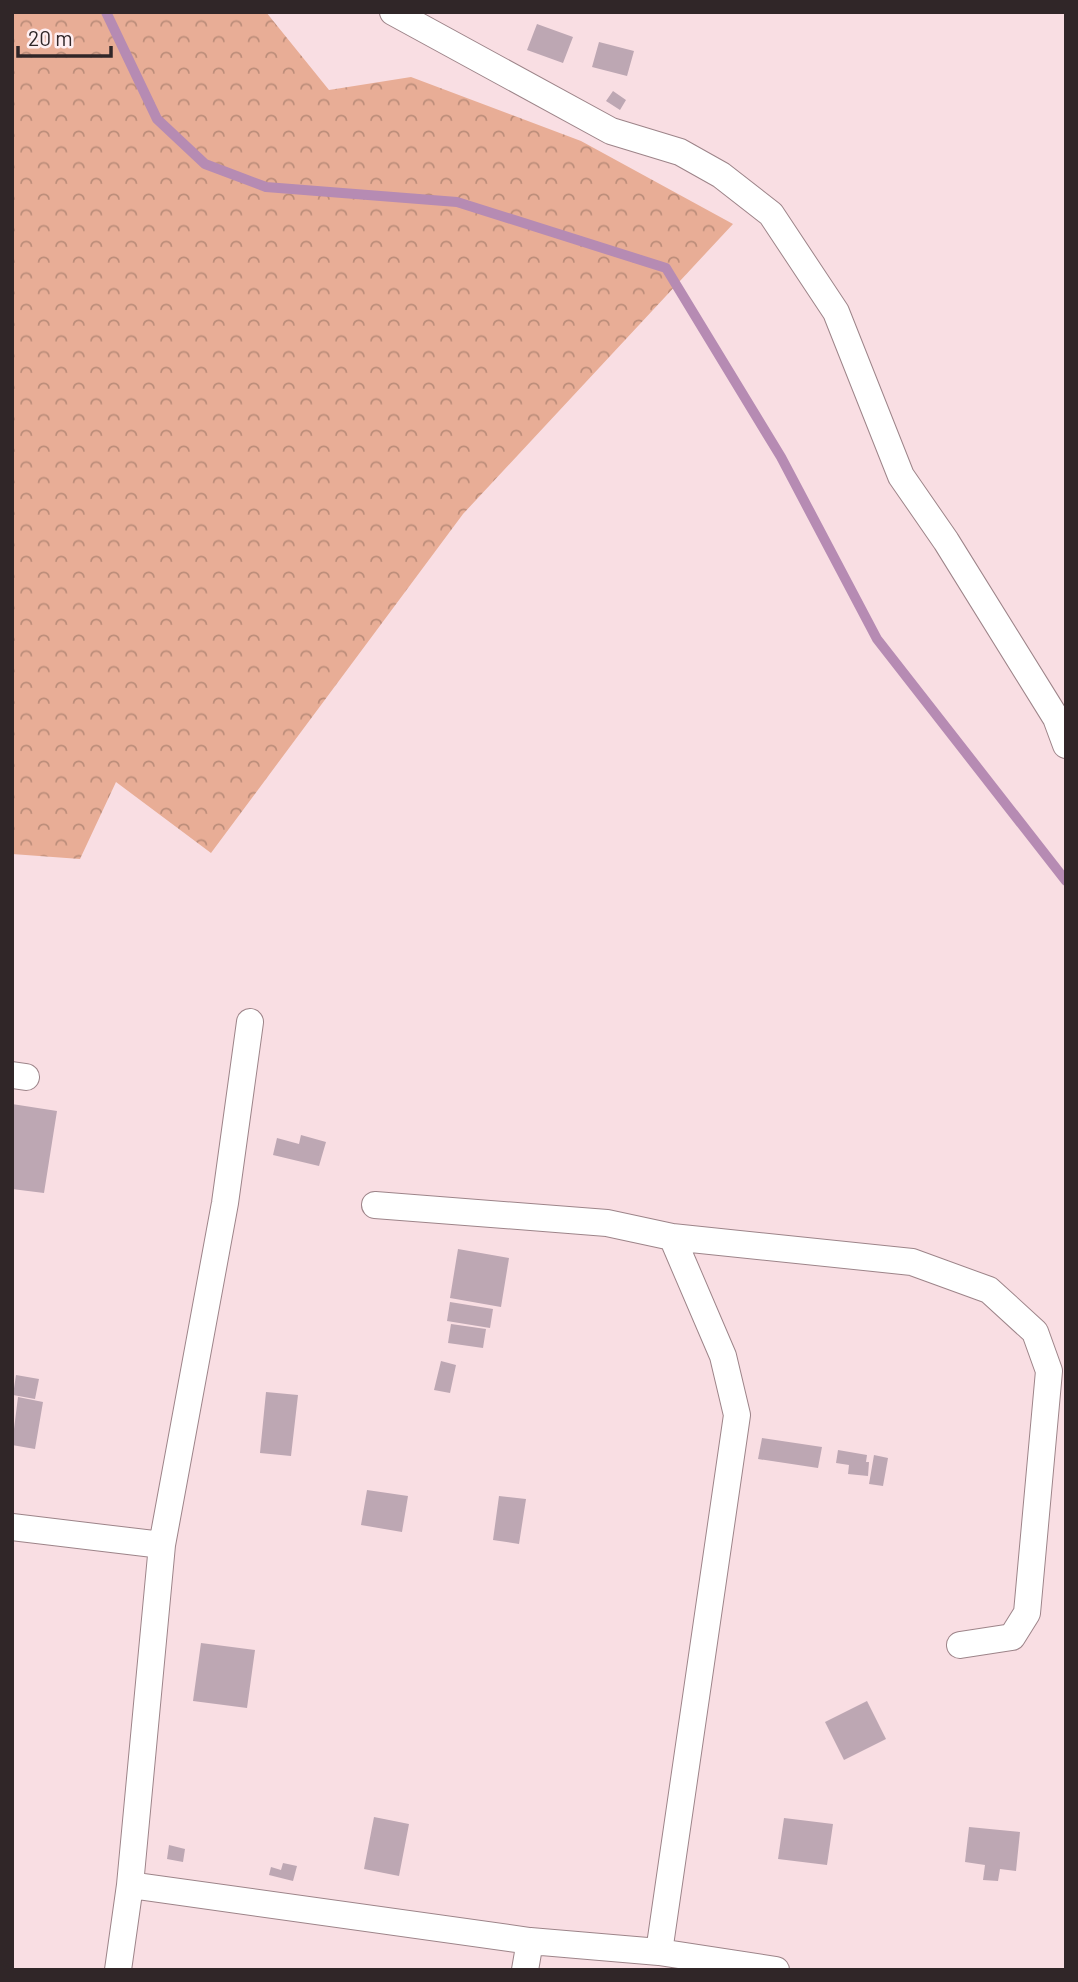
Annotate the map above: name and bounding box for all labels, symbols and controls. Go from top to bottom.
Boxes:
scale bar [18,14,110,58]
text: 20 m [28,25,73,50]

